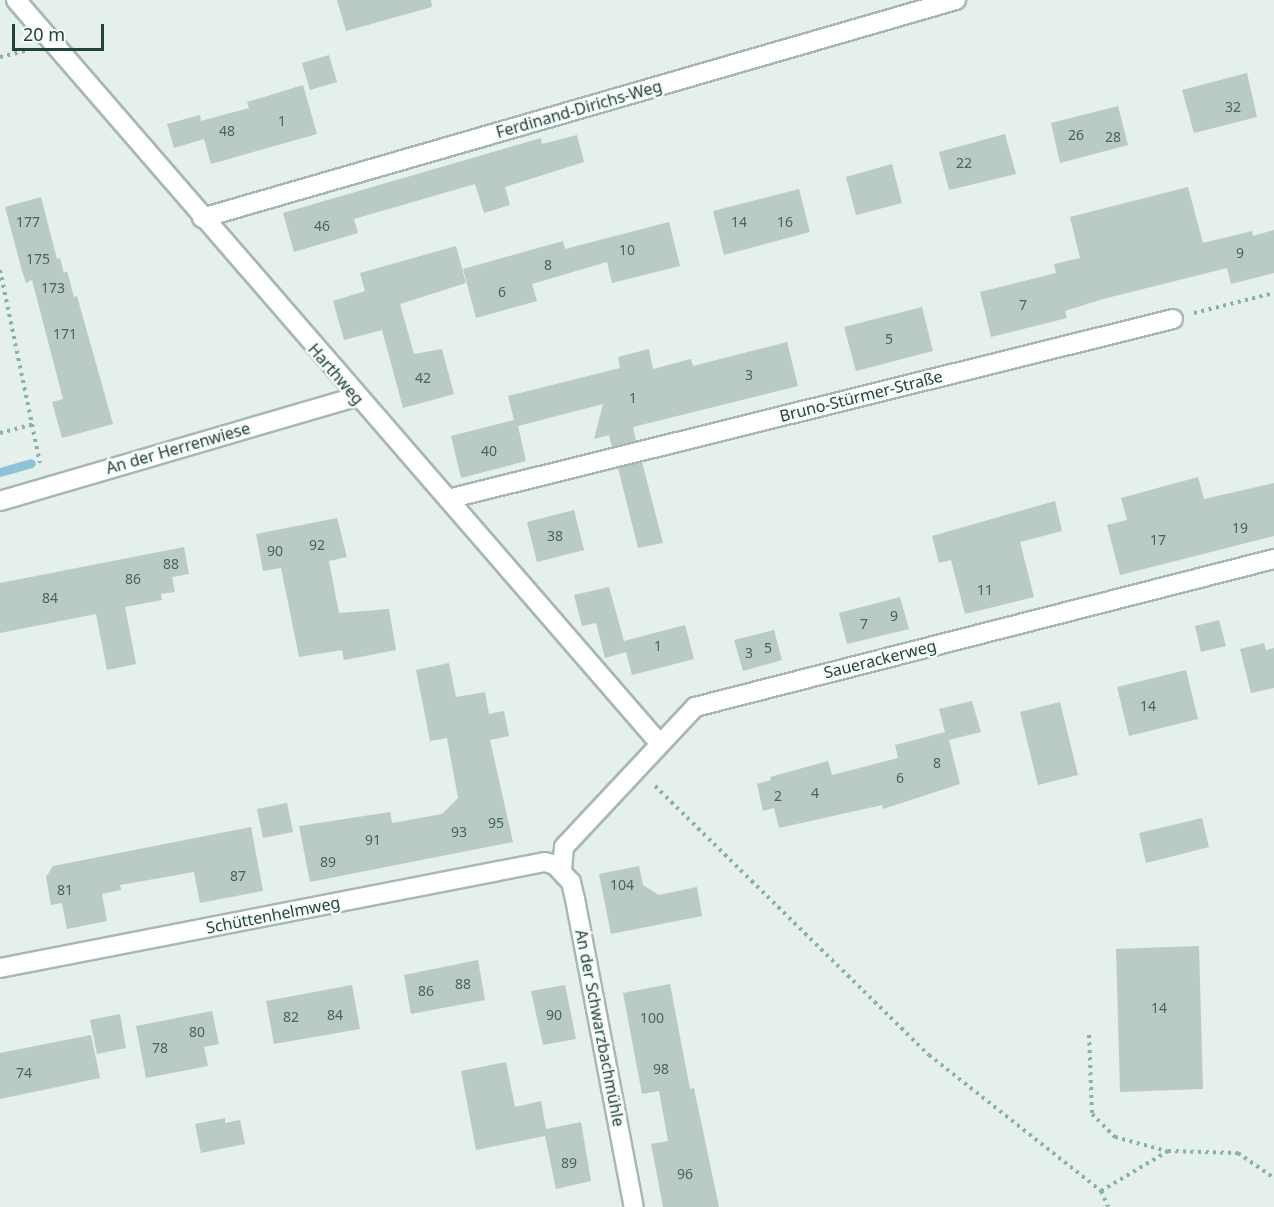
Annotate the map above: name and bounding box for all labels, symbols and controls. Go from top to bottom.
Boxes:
scale bar [15,12,106,50]
text: 20 m [23,22,65,46]
street label: Ferdinand-Dirichs-Weg [494,76,664,142]
house number: 32 [1225,99,1241,115]
house number: 1 [278,113,286,129]
house number: 48 [219,123,235,139]
house number: 26 [1068,127,1084,143]
house number: 28 [1105,129,1121,145]
house number: 22 [956,155,972,171]
house number: 177 [16,214,40,230]
house number: 14 [731,214,747,230]
house number: 16 [777,214,793,230]
house number: 46 [314,218,330,234]
house number: 10 [619,242,635,258]
house number: 9 [1236,245,1244,261]
house number: 175 [26,251,50,267]
house number: 8 [544,257,552,273]
house number: 173 [41,280,65,296]
house number: 6 [498,284,506,300]
house number: 7 [1019,297,1027,313]
house number: 171 [53,326,77,342]
house number: 5 [885,331,893,347]
street label: Harthweg [304,340,368,408]
street label: Bruno-Stürmer-Straße [777,366,945,426]
house number: 3 [745,367,753,383]
house number: 42 [415,370,431,386]
house number: 1 [629,390,637,406]
street label: An der Herrenwiese [104,418,252,478]
house number: 40 [481,443,497,459]
house number: 19 [1232,520,1248,536]
house number: 38 [547,528,563,544]
house number: 17 [1150,532,1166,548]
house number: 92 [309,537,325,553]
house number: 90 [267,543,283,559]
house number: 88 [163,556,179,572]
house number: 86 [125,571,141,587]
house number: 11 [977,582,993,598]
house number: 84 [42,590,58,606]
house number: 9 [890,608,898,624]
house number: 7 [860,616,868,632]
street label: Sauerackerweg [822,636,938,682]
house number: 1 [654,638,662,654]
house number: 5 [764,640,772,656]
house number: 3 [745,645,753,661]
house number: 14 [1140,698,1156,714]
house number: 8 [933,755,941,771]
house number: 6 [896,770,904,786]
house number: 4 [811,785,819,801]
house number: 2 [774,788,782,804]
house number: 95 [488,815,504,831]
house number: 93 [451,824,467,840]
house number: 91 [365,832,381,848]
house number: 89 [320,854,336,870]
house number: 87 [230,868,246,884]
house number: 104 [610,877,634,893]
house number: 81 [57,882,73,898]
street label: Schüttenhelmweg [204,893,342,937]
street label: An der Schwarzbachmühle [571,928,629,1128]
house number: 88 [455,976,471,992]
house number: 86 [418,983,434,999]
house number: 14 [1151,1000,1167,1016]
house number: 84 [327,1007,343,1023]
house number: 90 [546,1007,562,1023]
house number: 82 [283,1009,299,1025]
house number: 100 [640,1010,664,1026]
house number: 80 [189,1024,205,1040]
house number: 78 [152,1040,168,1056]
house number: 98 [653,1061,669,1077]
house number: 74 [16,1065,32,1081]
house number: 89 [561,1155,577,1171]
house number: 96 [677,1166,693,1182]

